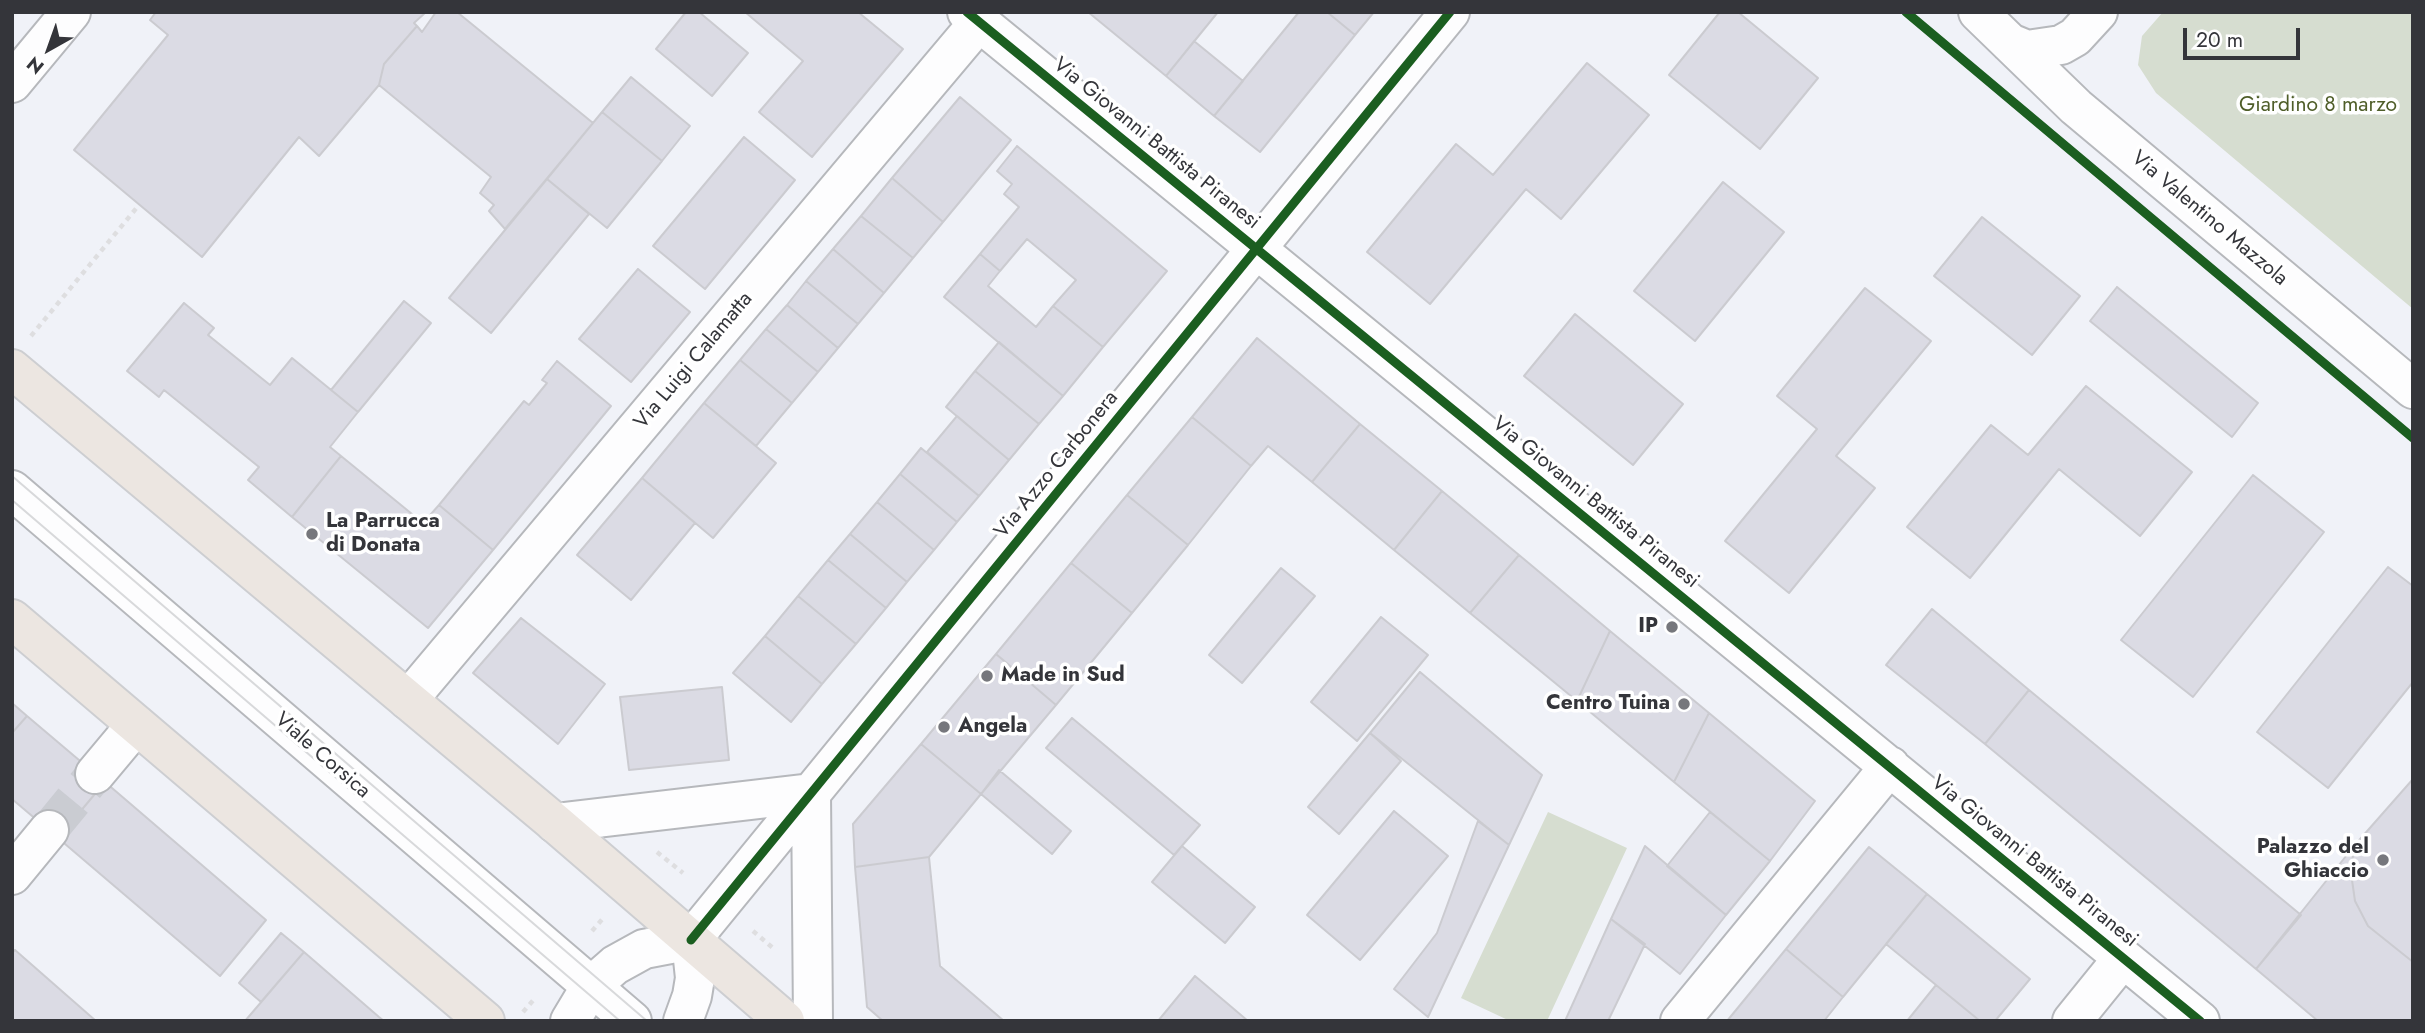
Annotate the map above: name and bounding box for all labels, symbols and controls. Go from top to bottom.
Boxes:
north arrow [14,14,84,84]
scale bar [2187,14,2304,58]
text: 20 m [2196,25,2243,55]
text: N [21,50,50,81]
street label: Via Giovanni Battista Piranesi [1047,53,1265,235]
park label: Giardino 8 marzo [2239,93,2397,119]
street label: Via Valentino Mazzola [2126,146,2292,292]
street label: Via Luigi Calamatta [629,287,759,435]
street label: Via Azzo Carbonera [990,386,1124,544]
street label: Via Giovanni Battista Piranesi [1486,412,1704,594]
place label: La Parrucca di Donata [326,509,440,559]
marker: La Parrucca di Donata [304,526,320,542]
place label: IP [1638,614,1658,640]
marker: IP [1664,619,1680,635]
place label: Made in Sud [1001,663,1125,689]
marker: Made in Sud [979,668,995,684]
place label: Centro Tuina [1546,691,1670,717]
marker: Centro Tuina [1676,696,1692,712]
street label: Viale Corsica [269,708,375,804]
place label: Angela [958,714,1027,740]
marker: Angela [936,719,952,735]
street label: Via Giovanni Battista Piranesi [1925,771,2143,953]
place label: Palazzo del Ghiaccio [2257,835,2369,885]
marker: Palazzo del Ghiaccio [2375,852,2391,868]

